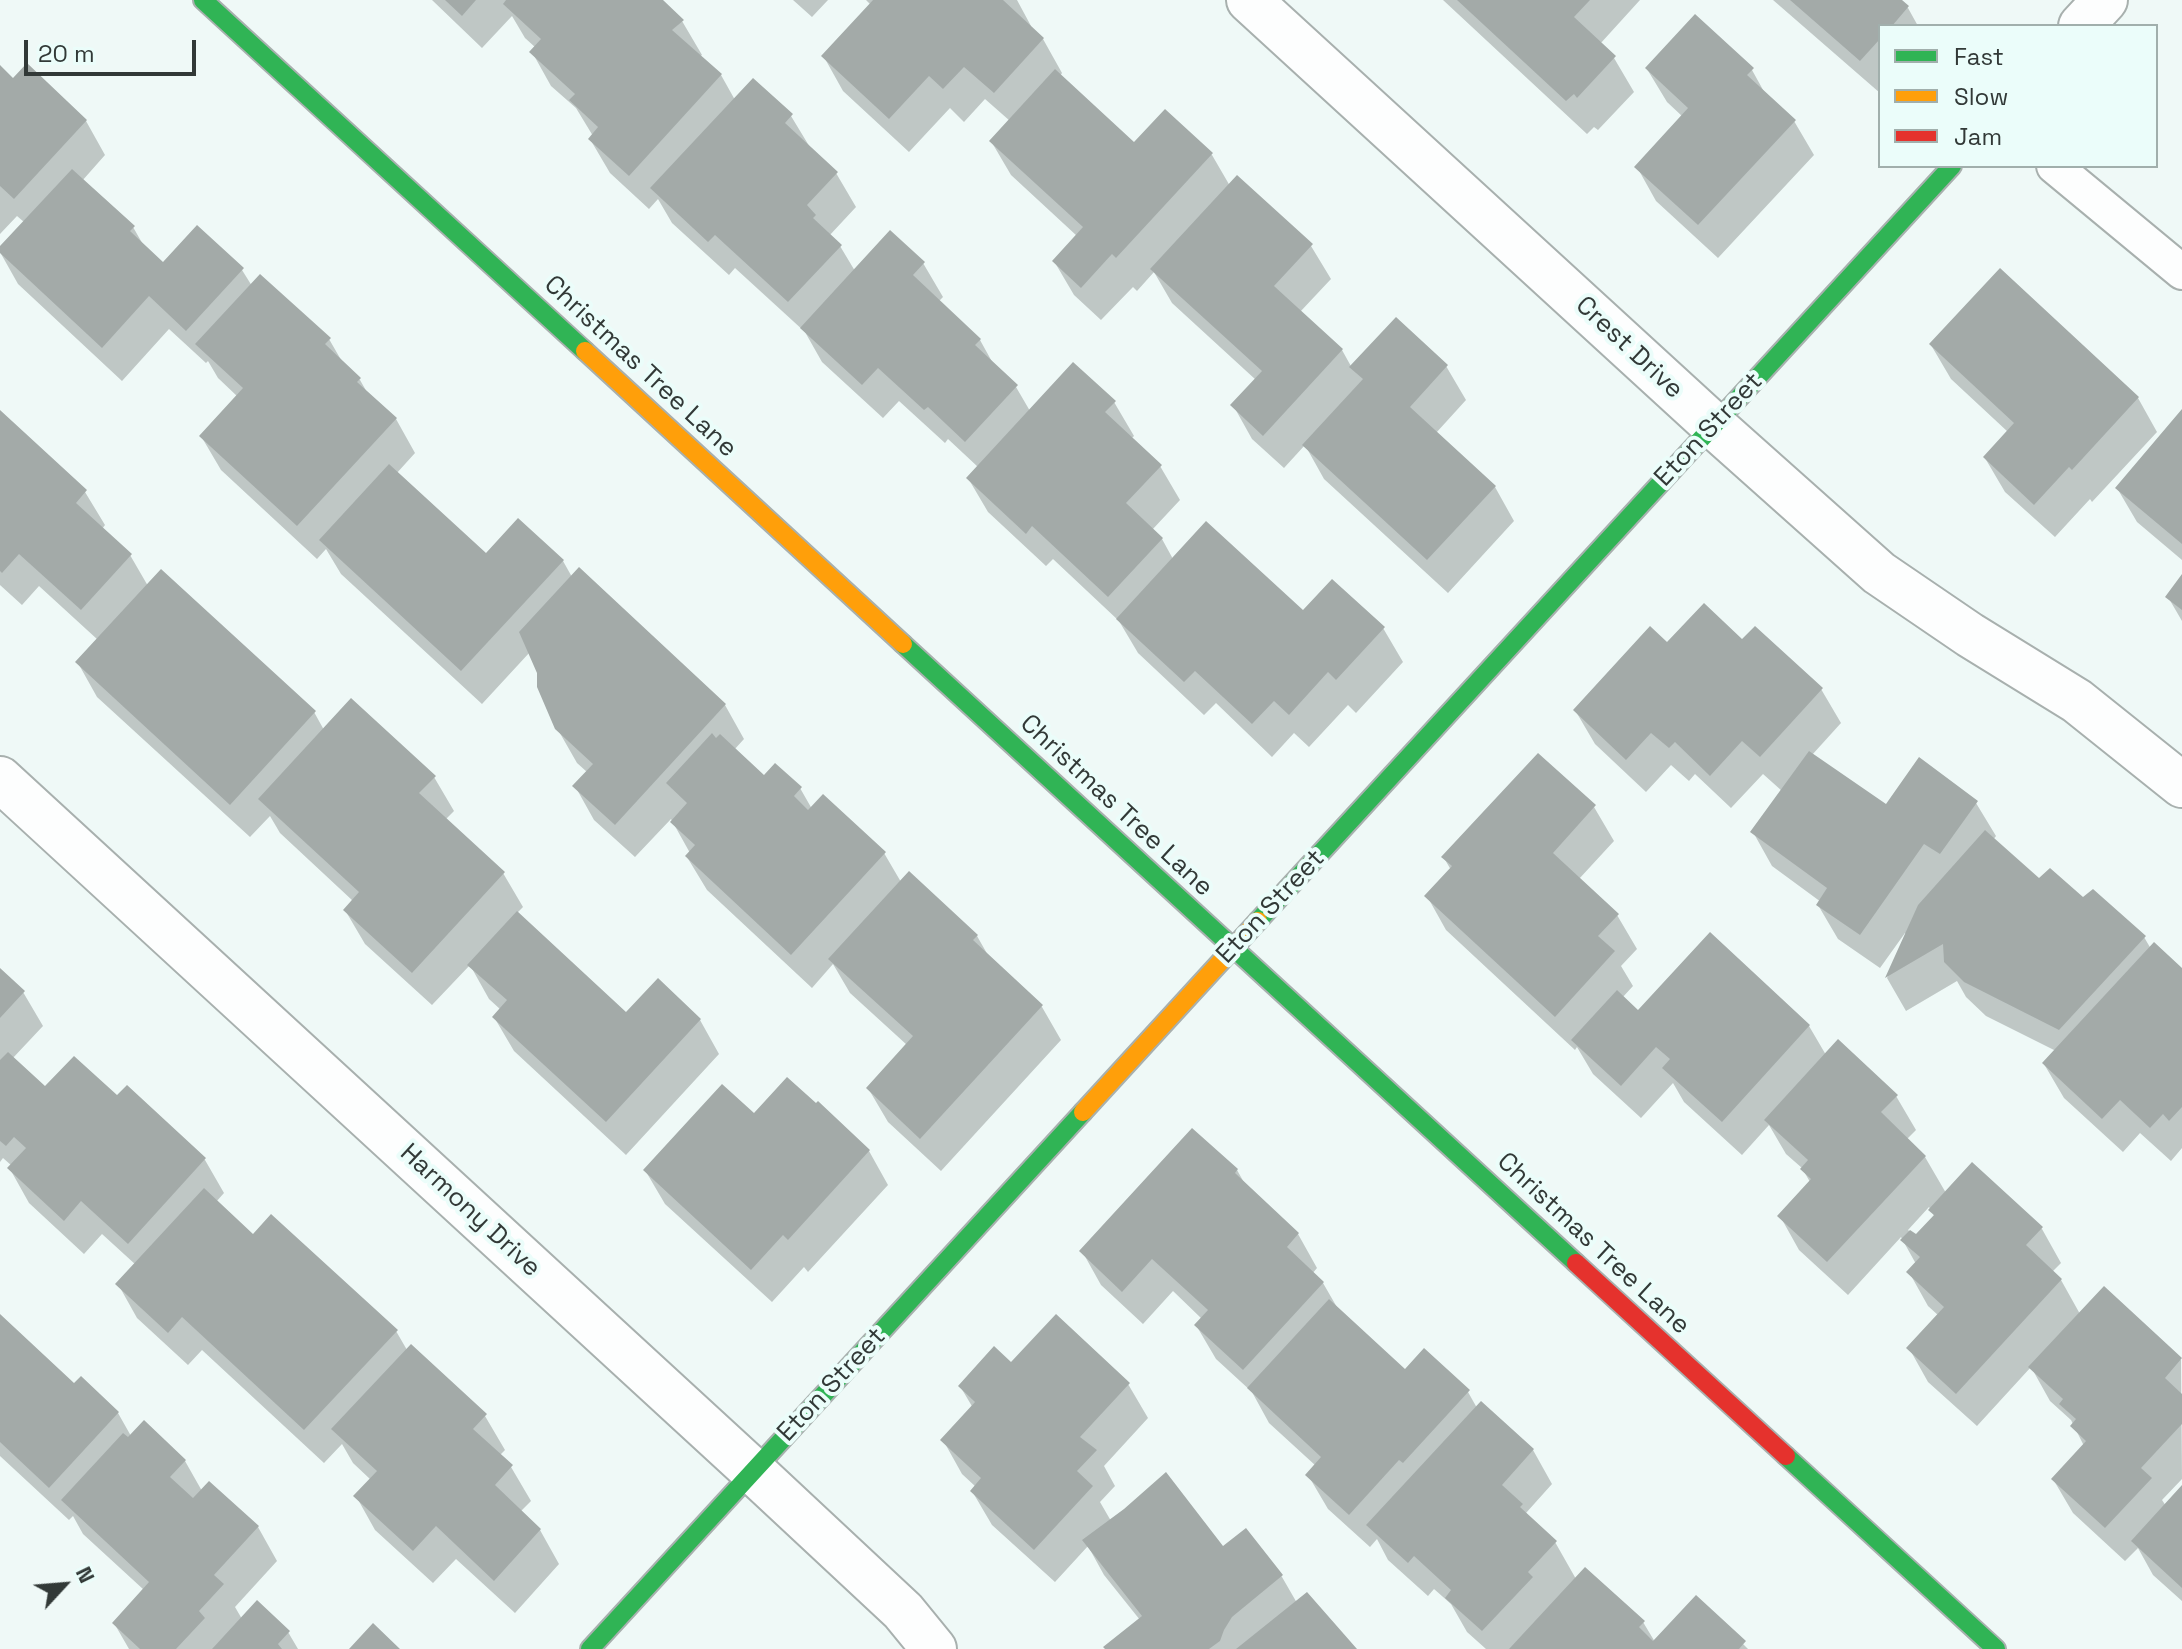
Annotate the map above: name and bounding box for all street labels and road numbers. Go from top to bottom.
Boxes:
street label: Christmas Tree Lane [537,270,743,464]
street label: Crest Drive [1569,290,1689,406]
street label: Eton Street [1648,367,1770,493]
street label: Christmas Tree Lane [1013,709,1219,903]
street label: Eton Street [1210,844,1332,970]
street label: Harmony Drive [393,1138,547,1284]
street label: Christmas Tree Lane [1490,1147,1696,1341]
street label: Eton Street [771,1322,893,1448]

